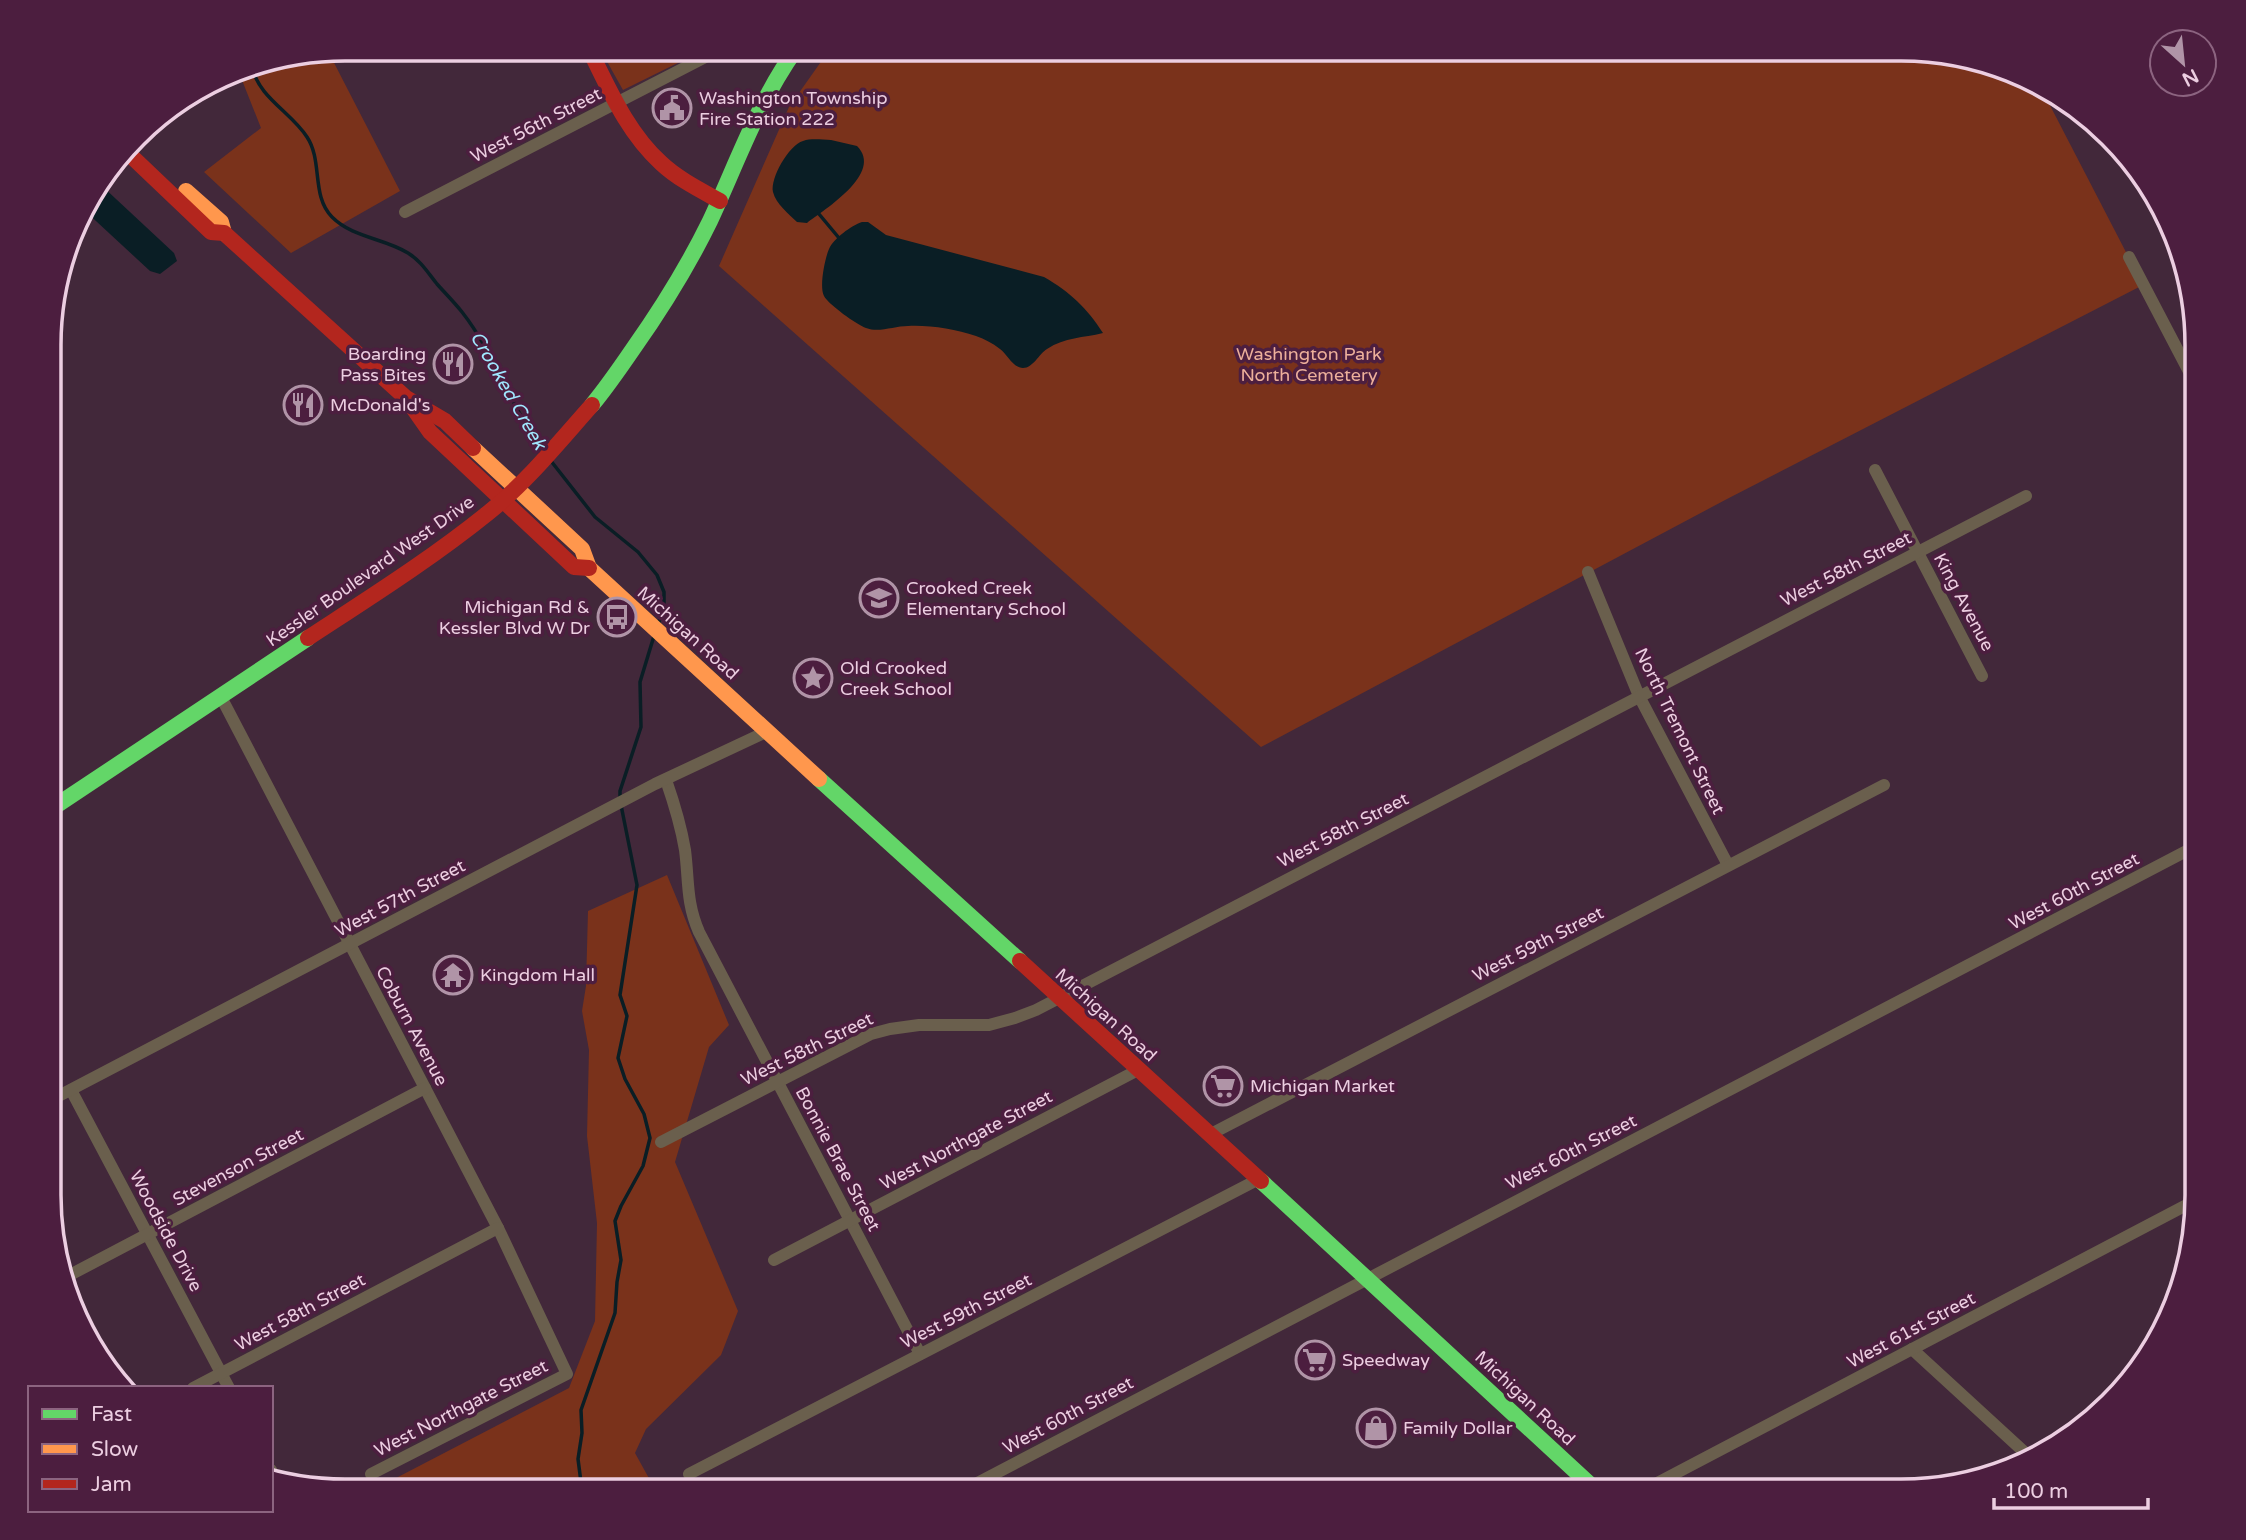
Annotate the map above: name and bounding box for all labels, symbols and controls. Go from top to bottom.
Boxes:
north arrow [2148,28,2218,98]
text: N [2178,64,2202,91]
street label: West 56th Street [467,82,605,168]
public building icon: Washington Township Fire Station 222 [651,87,693,129]
place label: Washington Township Fire Station 222 [699,87,888,130]
water label: Crooked Creek [465,327,552,455]
place label: Boarding Pass Bites [340,343,426,386]
restaurant icon: Boarding Pass Bites [432,343,474,385]
park label: Washington Park North Cemetery [1236,343,1382,386]
restaurant icon: McDonald's [282,384,324,426]
place label: McDonald's [330,394,430,416]
street label: Kessler Boulevard West Drive [262,491,478,651]
street label: West 58th Street [1777,526,1915,612]
street label: King Avenue [1929,549,1999,655]
school or university icon: Crooked Creek Elementary School [858,577,900,619]
place label: Crooked Creek Elementary School [906,577,1066,620]
street label: Michigan Road [633,582,743,684]
place label: Michigan Rd & Kessler Blvd W Dr [439,596,590,639]
bus stop icon: Michigan Rd & Kessler Blvd W Dr [596,596,638,638]
street label: North Tremont Street [1630,644,1730,818]
place icon: Old Crooked Creek School [792,657,834,699]
place label: Old Crooked Creek School [840,657,952,700]
street label: West 58th Street [1274,787,1412,873]
street label: West 60th Street [2005,847,2143,935]
street label: West 57th Street [331,854,469,942]
street label: West 59th Street [1469,901,1607,987]
temple icon: Kingdom Hall [432,954,474,996]
street label: Coburn Avenue [371,962,453,1090]
place label: Kingdom Hall [480,964,595,986]
street label: Michigan Road [1051,964,1161,1066]
street label: West 58th Street [737,1007,877,1091]
supermarket icon: Michigan Market [1202,1065,1244,1107]
place label: Michigan Market [1250,1075,1395,1097]
street label: Bonnie Brae Street [791,1083,885,1235]
street label: West Northgate Street [876,1085,1056,1195]
street label: West 60th Street [1502,1109,1640,1195]
street label: Stevenson Street [169,1123,307,1211]
street label: Woodside Drive [125,1167,207,1295]
street label: West 58th Street [231,1268,369,1356]
street label: West 59th Street [897,1268,1035,1354]
street label: West 61st Street [1843,1287,1979,1373]
supermarket icon: Speedway [1294,1339,1336,1381]
street label: Michigan Road [1470,1346,1580,1450]
place label: Speedway [1342,1349,1430,1371]
street label: West Northgate Street [371,1355,552,1461]
street label: West 60th Street [999,1371,1137,1459]
legend [28,1386,273,1512]
text: Fast [91,1402,132,1427]
shop icon: Family Dollar [1355,1407,1397,1449]
place label: Family Dollar [1403,1417,1513,1439]
text: Slow [91,1437,139,1462]
scale bar [1994,1466,2148,1510]
text: Jam [91,1472,132,1497]
text: 100 m [2004,1479,2068,1504]

